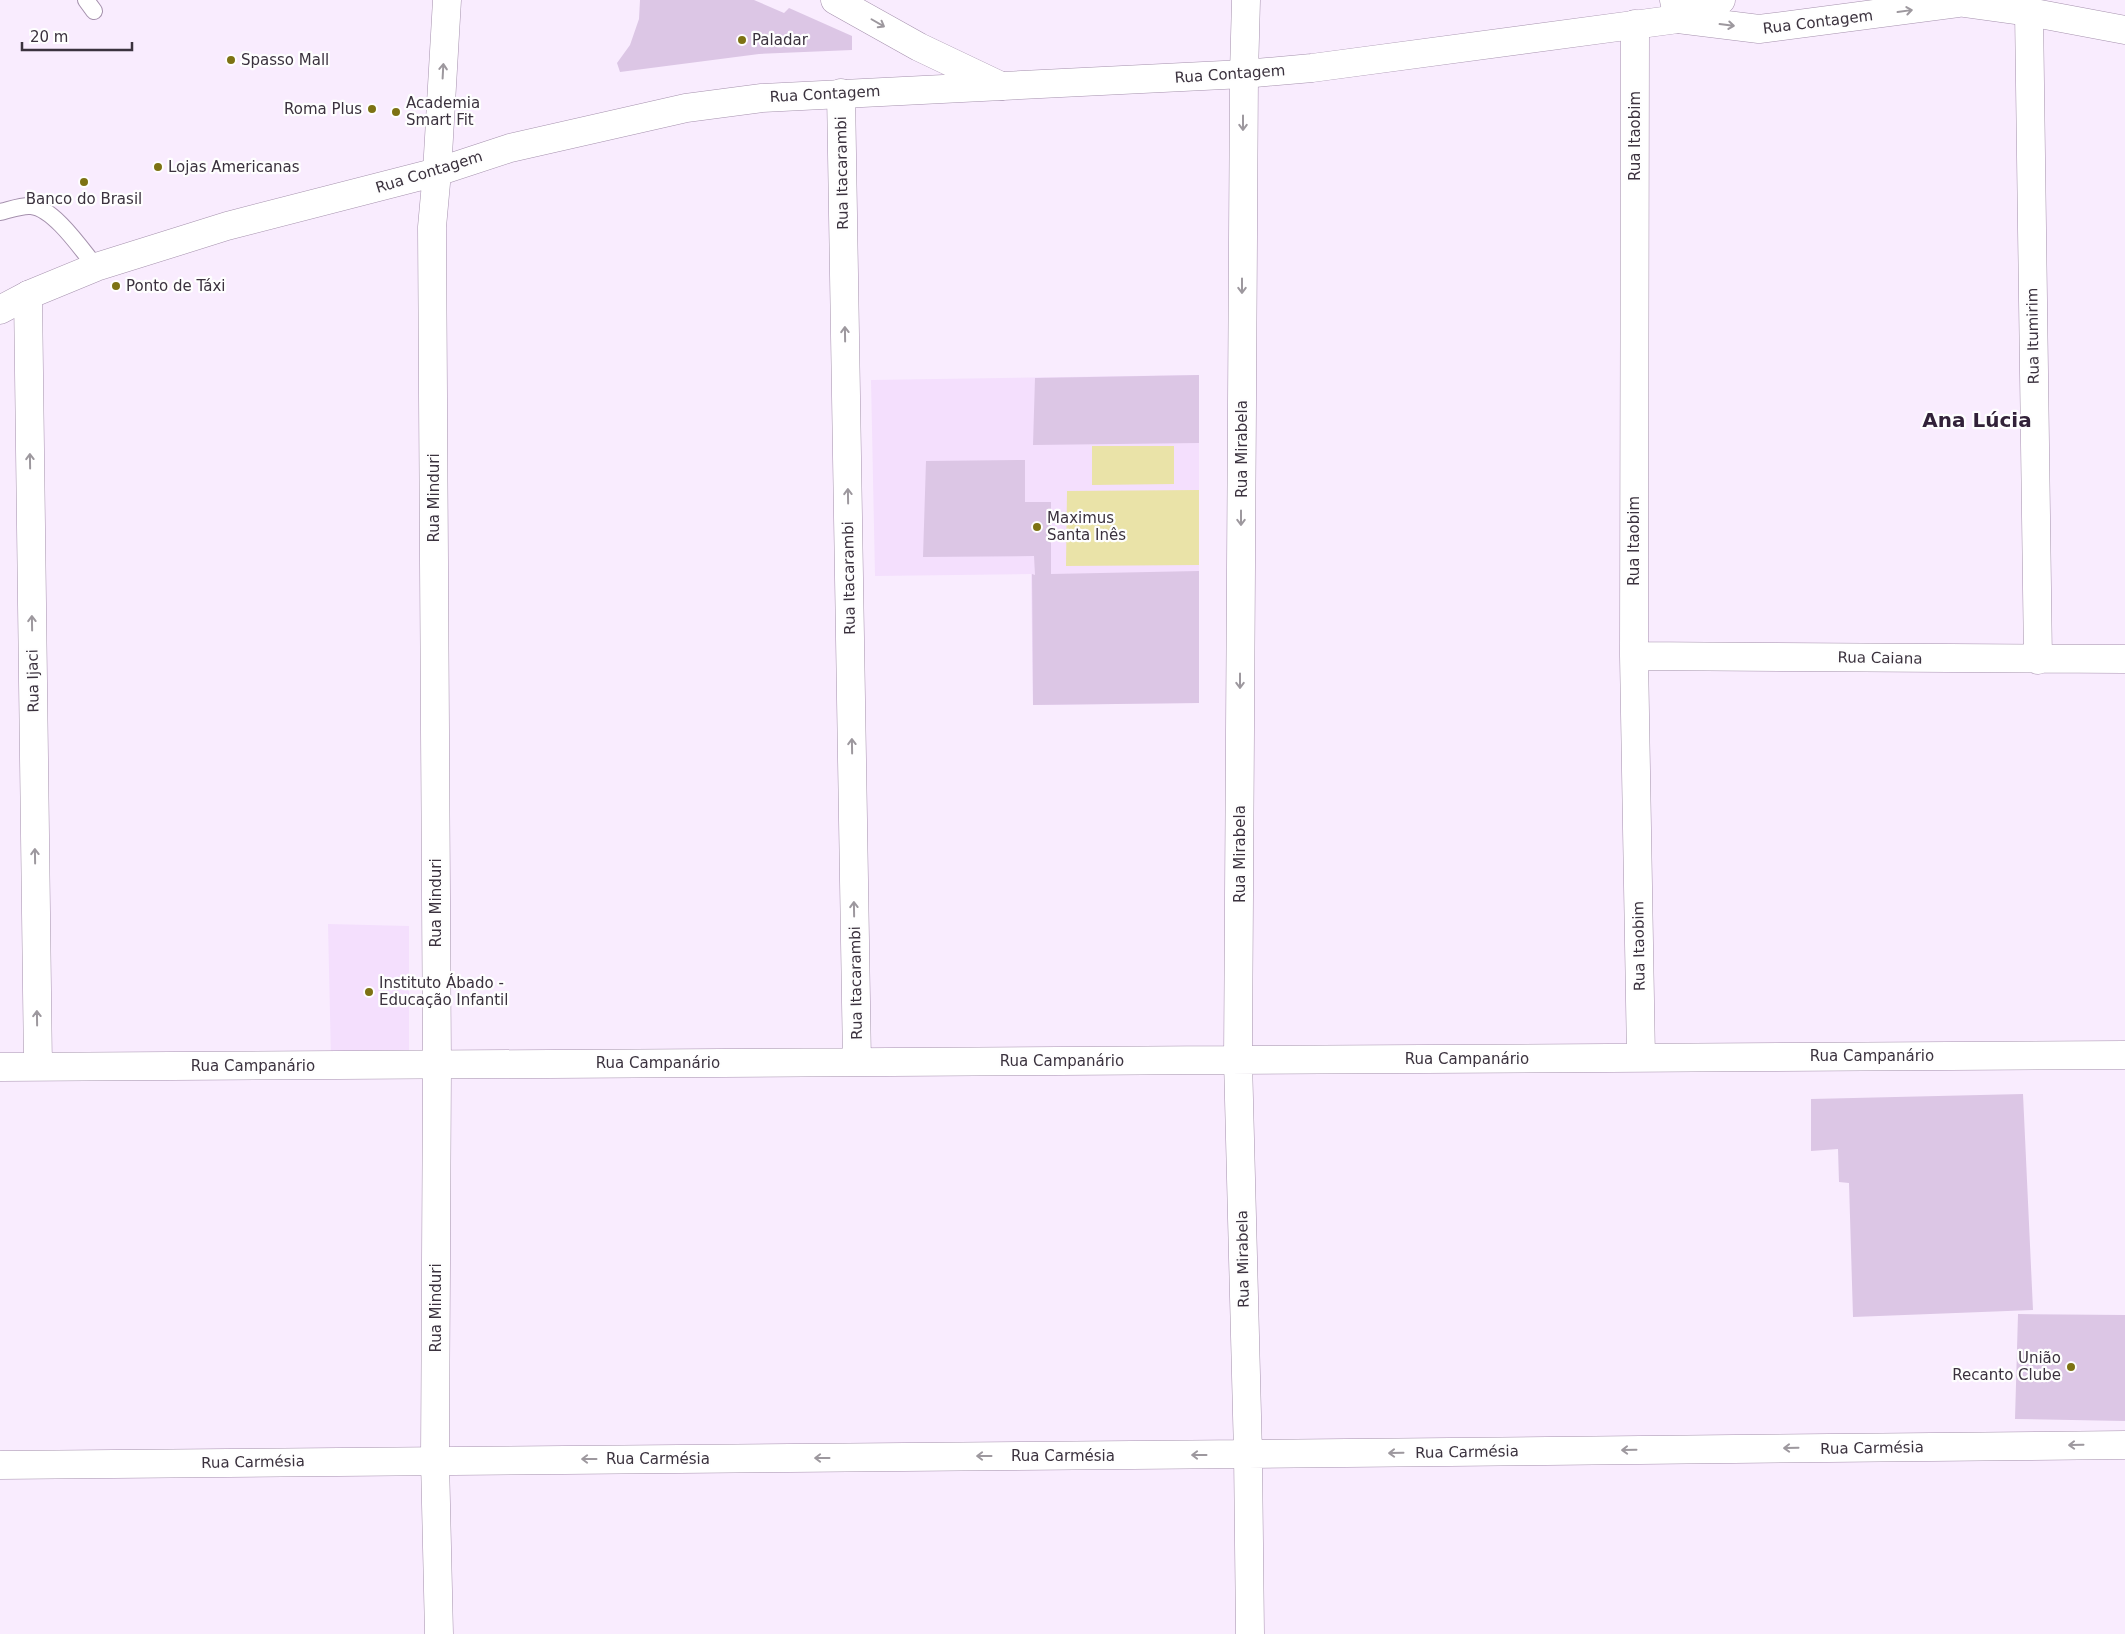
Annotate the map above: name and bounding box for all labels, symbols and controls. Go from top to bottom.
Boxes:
street label: Rua Contagem [1762,6,1874,38]
one-way arrow [1897,6,1913,16]
one-way arrow [870,19,884,29]
scale bar [22,20,132,52]
one-way arrow [1718,20,1734,30]
text: 20 m [30,28,68,46]
place label: Paladar [752,31,809,49]
marker: Paladar [736,34,748,46]
place label: Spasso Mall [241,51,329,69]
marker: Spasso Mall [225,54,237,66]
street label: Rua Contagem [1174,61,1286,87]
one-way arrow [439,63,448,79]
street label: Rua Contagem [769,82,881,106]
street label: Rua Itaobim [1626,91,1644,181]
place label: Academia Smart Fit [406,94,480,129]
place label: Roma Plus [284,100,362,118]
marker: Roma Plus [366,103,378,115]
marker: Academia Smart Fit [390,106,402,118]
one-way arrow [1238,114,1248,131]
street label: Rua Itacarambi [832,116,852,230]
street label: Rua Contagem [373,147,485,197]
place label: Lojas Americanas [168,158,300,176]
marker: Lojas Americanas [152,161,164,173]
marker: Banco do Brasil [78,176,90,188]
place label: Banco do Brasil [26,190,142,208]
place label: Ponto de Táxi [126,277,225,295]
one-way arrow [1238,277,1247,293]
marker: Ponto de Táxi [110,280,122,292]
street label: Rua Itumirim [2023,287,2043,385]
one-way arrow [840,326,850,342]
street label: Rua Mirabela [1233,400,1251,498]
district label: Ana Lúcia [1922,408,2032,432]
one-way arrow [25,453,35,469]
street label: Rua Minduri [425,453,443,543]
one-way arrow [843,488,852,504]
street label: Rua Itaobim [1625,496,1643,586]
place label: Maximus Santa Inês [1047,509,1126,544]
one-way arrow [1236,510,1246,526]
street label: Rua Itacarambi [839,521,859,635]
marker: Maximus Santa Inês [1031,521,1043,533]
one-way arrow [27,615,37,632]
street label: Rua Caiana [1837,648,1923,668]
street label: Rua Ijaci [23,649,43,713]
one-way arrow [1235,672,1245,688]
one-way arrow [847,738,857,754]
street label: Rua Mirabela [1231,805,1249,903]
one-way arrow [30,848,40,864]
street label: Rua Minduri [427,858,445,948]
one-way arrow [849,901,859,917]
street label: Rua Itaobim [1629,901,1649,991]
street label: Rua Itacarambi [846,926,866,1040]
place label: Instituto Ábado - Educação Infantil [379,973,508,1009]
marker: Instituto Ábado - Educação Infantil [363,986,375,998]
one-way arrow [33,1010,42,1026]
street label: Rua Campanário [1810,1047,1934,1065]
street label: Rua Campanário [1405,1050,1529,1068]
street label: Rua Campanário [1000,1052,1124,1070]
street label: Rua Campanário [596,1054,720,1072]
street label: Rua Campanário [191,1057,315,1075]
street label: Rua Mirabela [1233,1210,1253,1308]
street label: Rua Minduri [427,1263,445,1353]
place label: União Recanto Clube [1952,1349,2061,1384]
marker: União Recanto Clube [2065,1361,2077,1373]
street label: Rua Carmésia [1820,1438,1924,1458]
one-way arrow [2069,1440,2085,1450]
street label: Rua Carmésia [1415,1442,1519,1462]
one-way arrow [1784,1444,1800,1453]
one-way arrow [1621,1445,1638,1455]
street label: Rua Carmésia [1011,1447,1115,1465]
one-way arrow [1389,1448,1405,1458]
street label: Rua Carmésia [606,1450,710,1468]
one-way arrow [1192,1450,1208,1460]
one-way arrow [977,1451,993,1461]
street label: Rua Carmésia [201,1452,305,1472]
one-way arrow [814,1453,830,1462]
one-way arrow [582,1454,598,1464]

